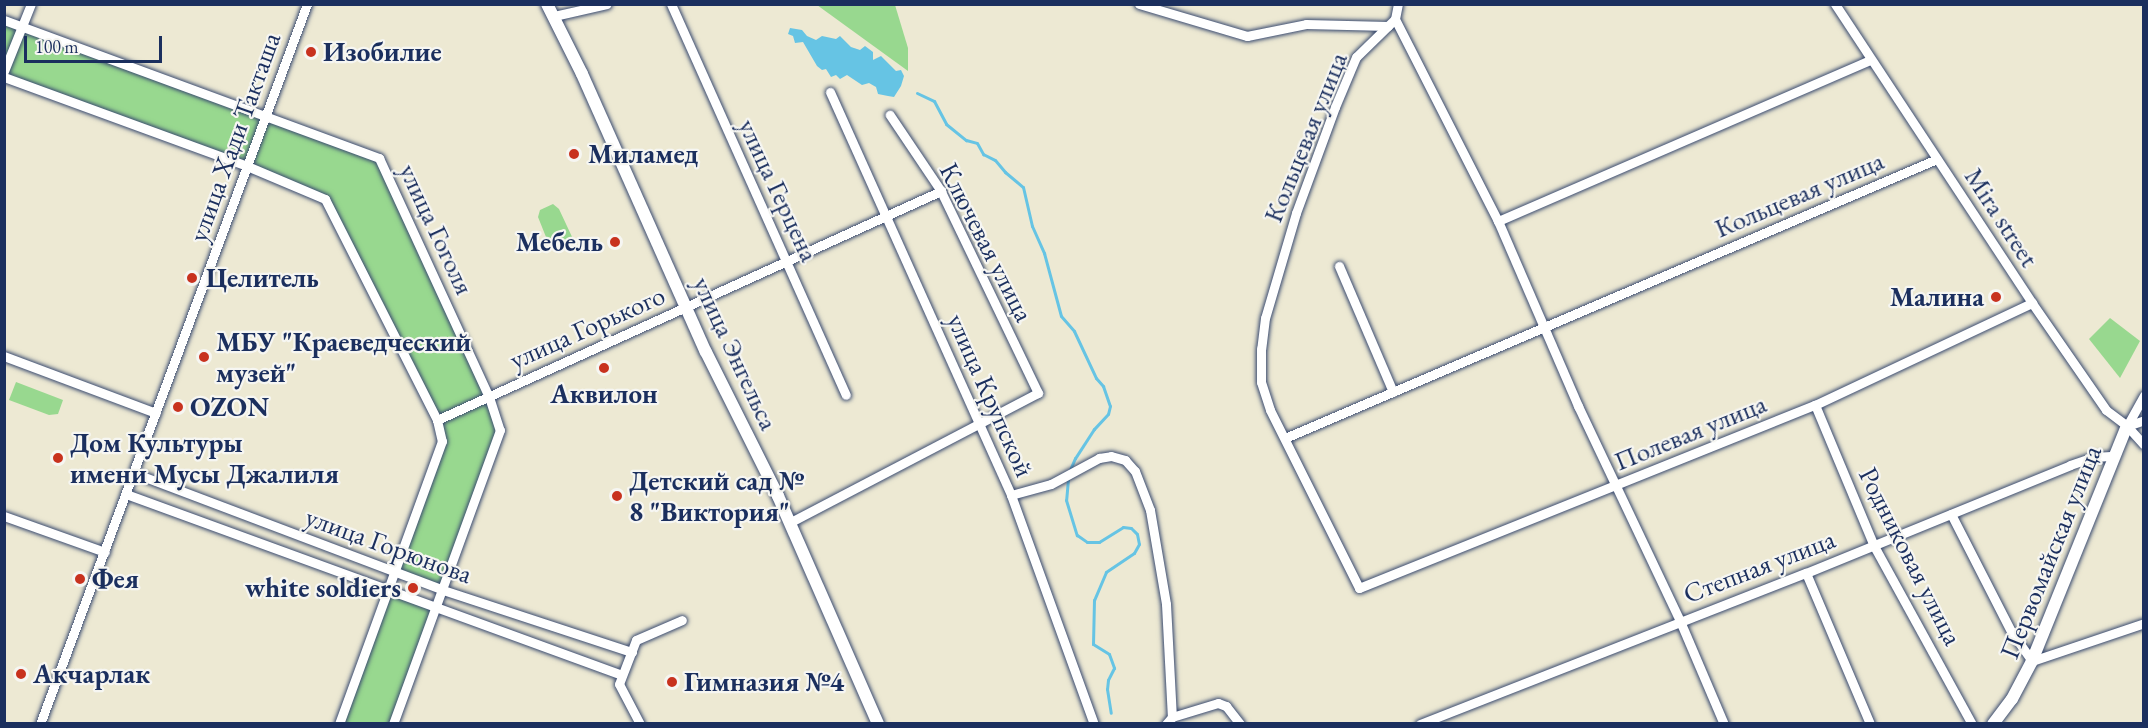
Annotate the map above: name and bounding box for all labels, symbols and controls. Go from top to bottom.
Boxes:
scale bar [27,24,165,62]
street label: улица Хади Такташа [181,28,287,246]
text: 100 m [35,35,79,58]
place label: Изобилие [323,36,442,68]
marker: Изобилие [304,45,318,59]
street label: Кольцевая улица [1256,47,1354,227]
street label: улица Герцена [732,113,826,267]
place label: Миламед [588,138,698,170]
street label: Кольцевая улица [1710,144,1888,244]
marker: Миламед [565,145,583,163]
street label: Ключевая улица [933,157,1041,327]
street label: улица Гоголя [393,158,481,300]
street label: Mira street [1958,161,2046,273]
place label: Мебель [516,226,603,258]
marker: Мебель [608,235,622,249]
place label: Целитель [206,262,319,294]
marker: Целитель [183,269,201,287]
street label: улица Энгельса [686,271,786,435]
street label: улица Горького [504,278,670,376]
place label: Малина [1890,281,1984,313]
marker: Малина [1989,290,2003,304]
street label: улица Крупской [940,308,1042,482]
place label: МБУ "Краеведческий музей" [216,325,471,388]
marker: МБУ "Краеведческий музей" [197,350,211,364]
marker: Аквилон [597,361,611,375]
place label: Аквилон [550,378,658,410]
street label: Полевая улица [1609,387,1771,477]
place label: OZON [190,391,269,423]
marker: OZON [171,400,185,414]
place label: Дом Культуры имени Мусы Джалиля [70,426,339,489]
street label: Первомайская улица [1992,440,2108,664]
marker: Дом Культуры имени Мусы Джалиля [51,451,65,465]
street label: Родниковая улица [1852,462,1970,650]
place label: Детский сад № 8 "Виктория" [629,464,803,527]
marker: Детский сад № 8 "Виктория" [610,489,624,503]
street label: улица Горюнова [301,500,477,590]
street label: Степная улица [1679,522,1839,610]
place label: Фея [92,563,139,595]
marker: Фея [73,572,87,586]
place label: white soldiers [245,572,401,604]
marker: white soldiers [406,581,420,595]
place label: Акчарлак [33,658,150,690]
place label: Гимназия №4 [684,666,844,698]
marker: Акчарлак [14,667,28,681]
marker: Гимназия №4 [665,675,679,689]

